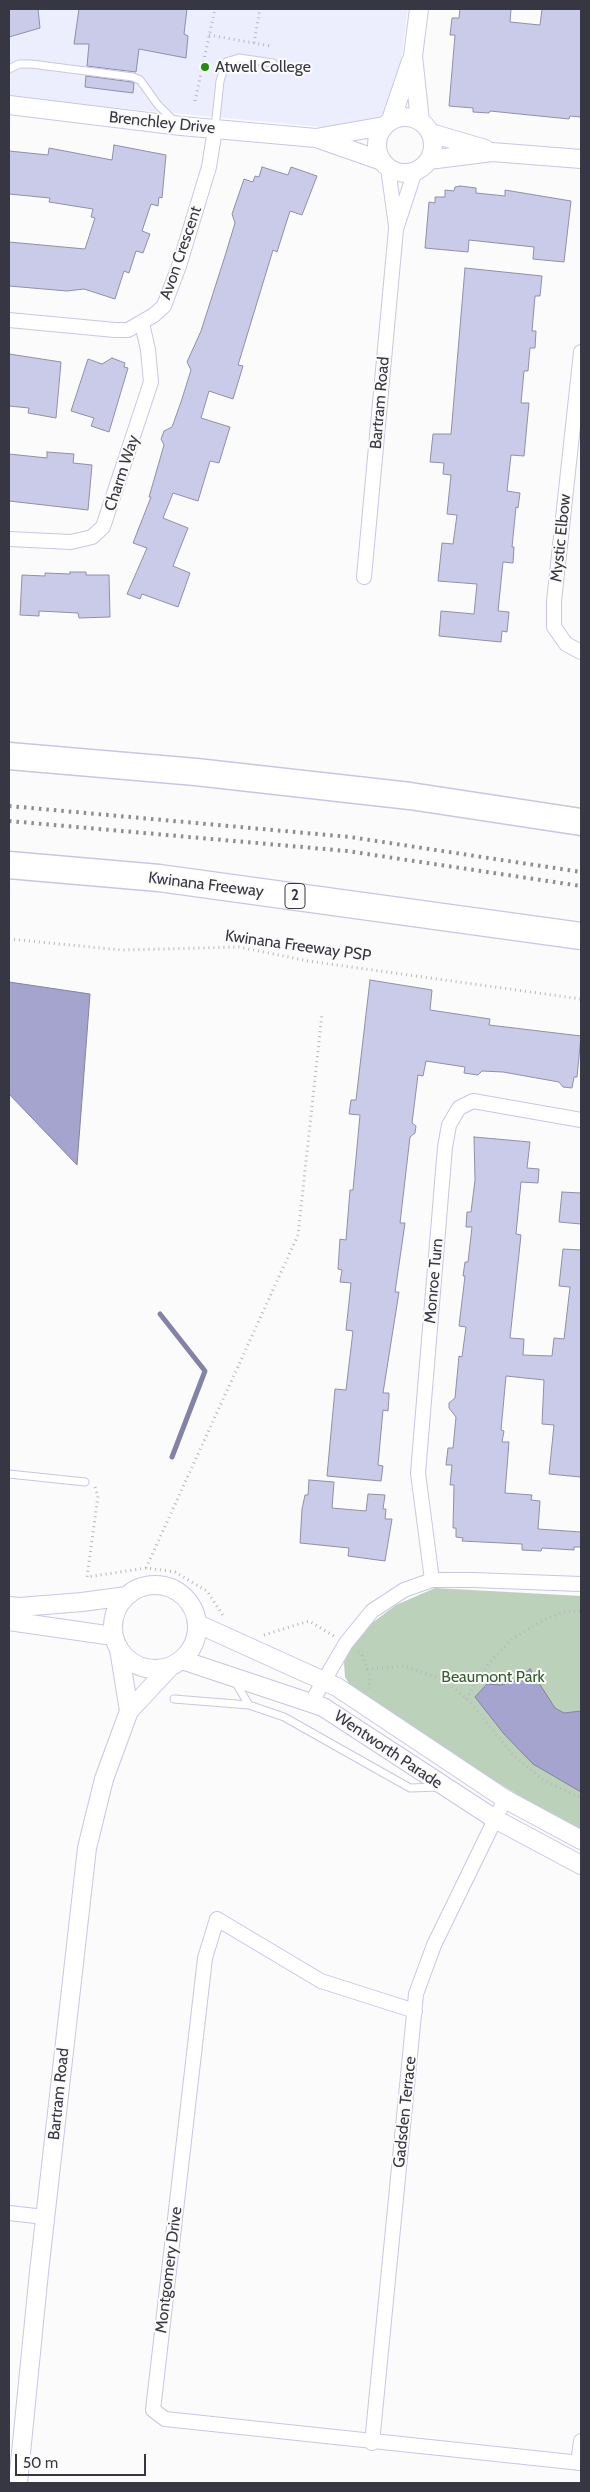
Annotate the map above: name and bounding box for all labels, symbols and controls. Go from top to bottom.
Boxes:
place label: Atwell College [215,57,311,77]
marker: Atwell College [199,61,211,73]
street label: Brenchley Drive [108,108,216,138]
street label: Avon Crescent [156,204,206,302]
street label: Bartram Road [366,356,394,450]
street label: Charm Way [101,433,143,513]
street label: Mystic Elbow [547,493,575,583]
street label: Kwinana Freeway [147,868,265,902]
road number: 2 [285,884,305,908]
street label: Kwinana Freeway PSP [224,926,372,966]
street label: Monroe Turn [421,1238,447,1324]
park label: Beaumont Park [441,1667,545,1687]
street label: Wentworth Parade [330,1707,446,1793]
street label: Bartram Road [45,2047,73,2141]
street label: Gadsden Terrace [390,2055,420,2169]
street label: Montgomery Drive [152,2206,186,2334]
scale bar [18,2444,149,2476]
text: 50 m [23,2454,58,2472]

